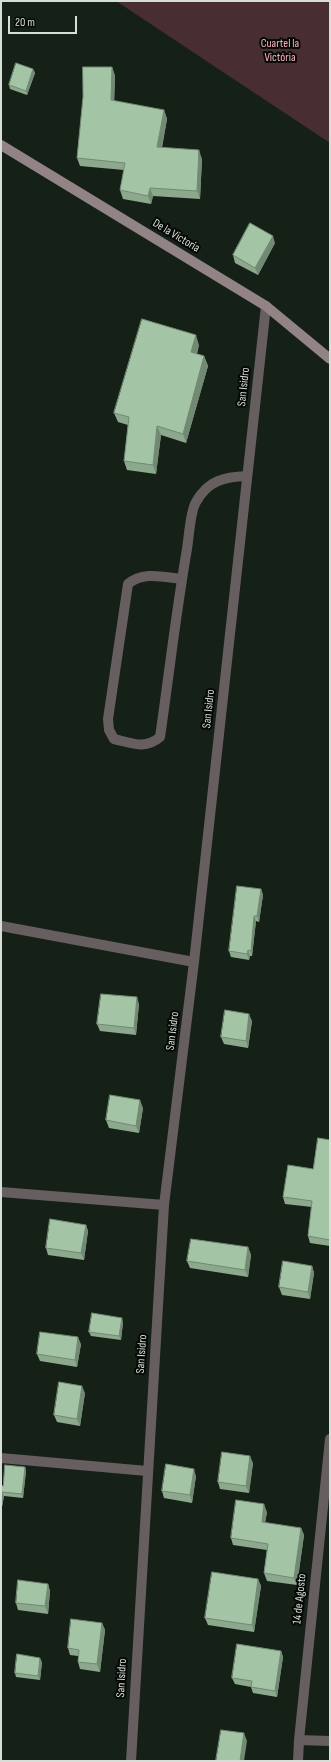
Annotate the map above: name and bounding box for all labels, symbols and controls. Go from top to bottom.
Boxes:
scale bar [10,8,79,34]
text: 20 m [15,15,35,30]
park label: Cuartel la Victória [261,37,299,65]
street label: De la Victoria [150,216,202,256]
street label: San Isidro [235,367,253,407]
street label: San Isidro [200,689,218,729]
street label: San Isidro [163,1011,183,1051]
street label: San Isidro [133,1334,151,1374]
street label: 14 de Agosto [290,1573,310,1625]
street label: San Isidro [114,1658,130,1698]

